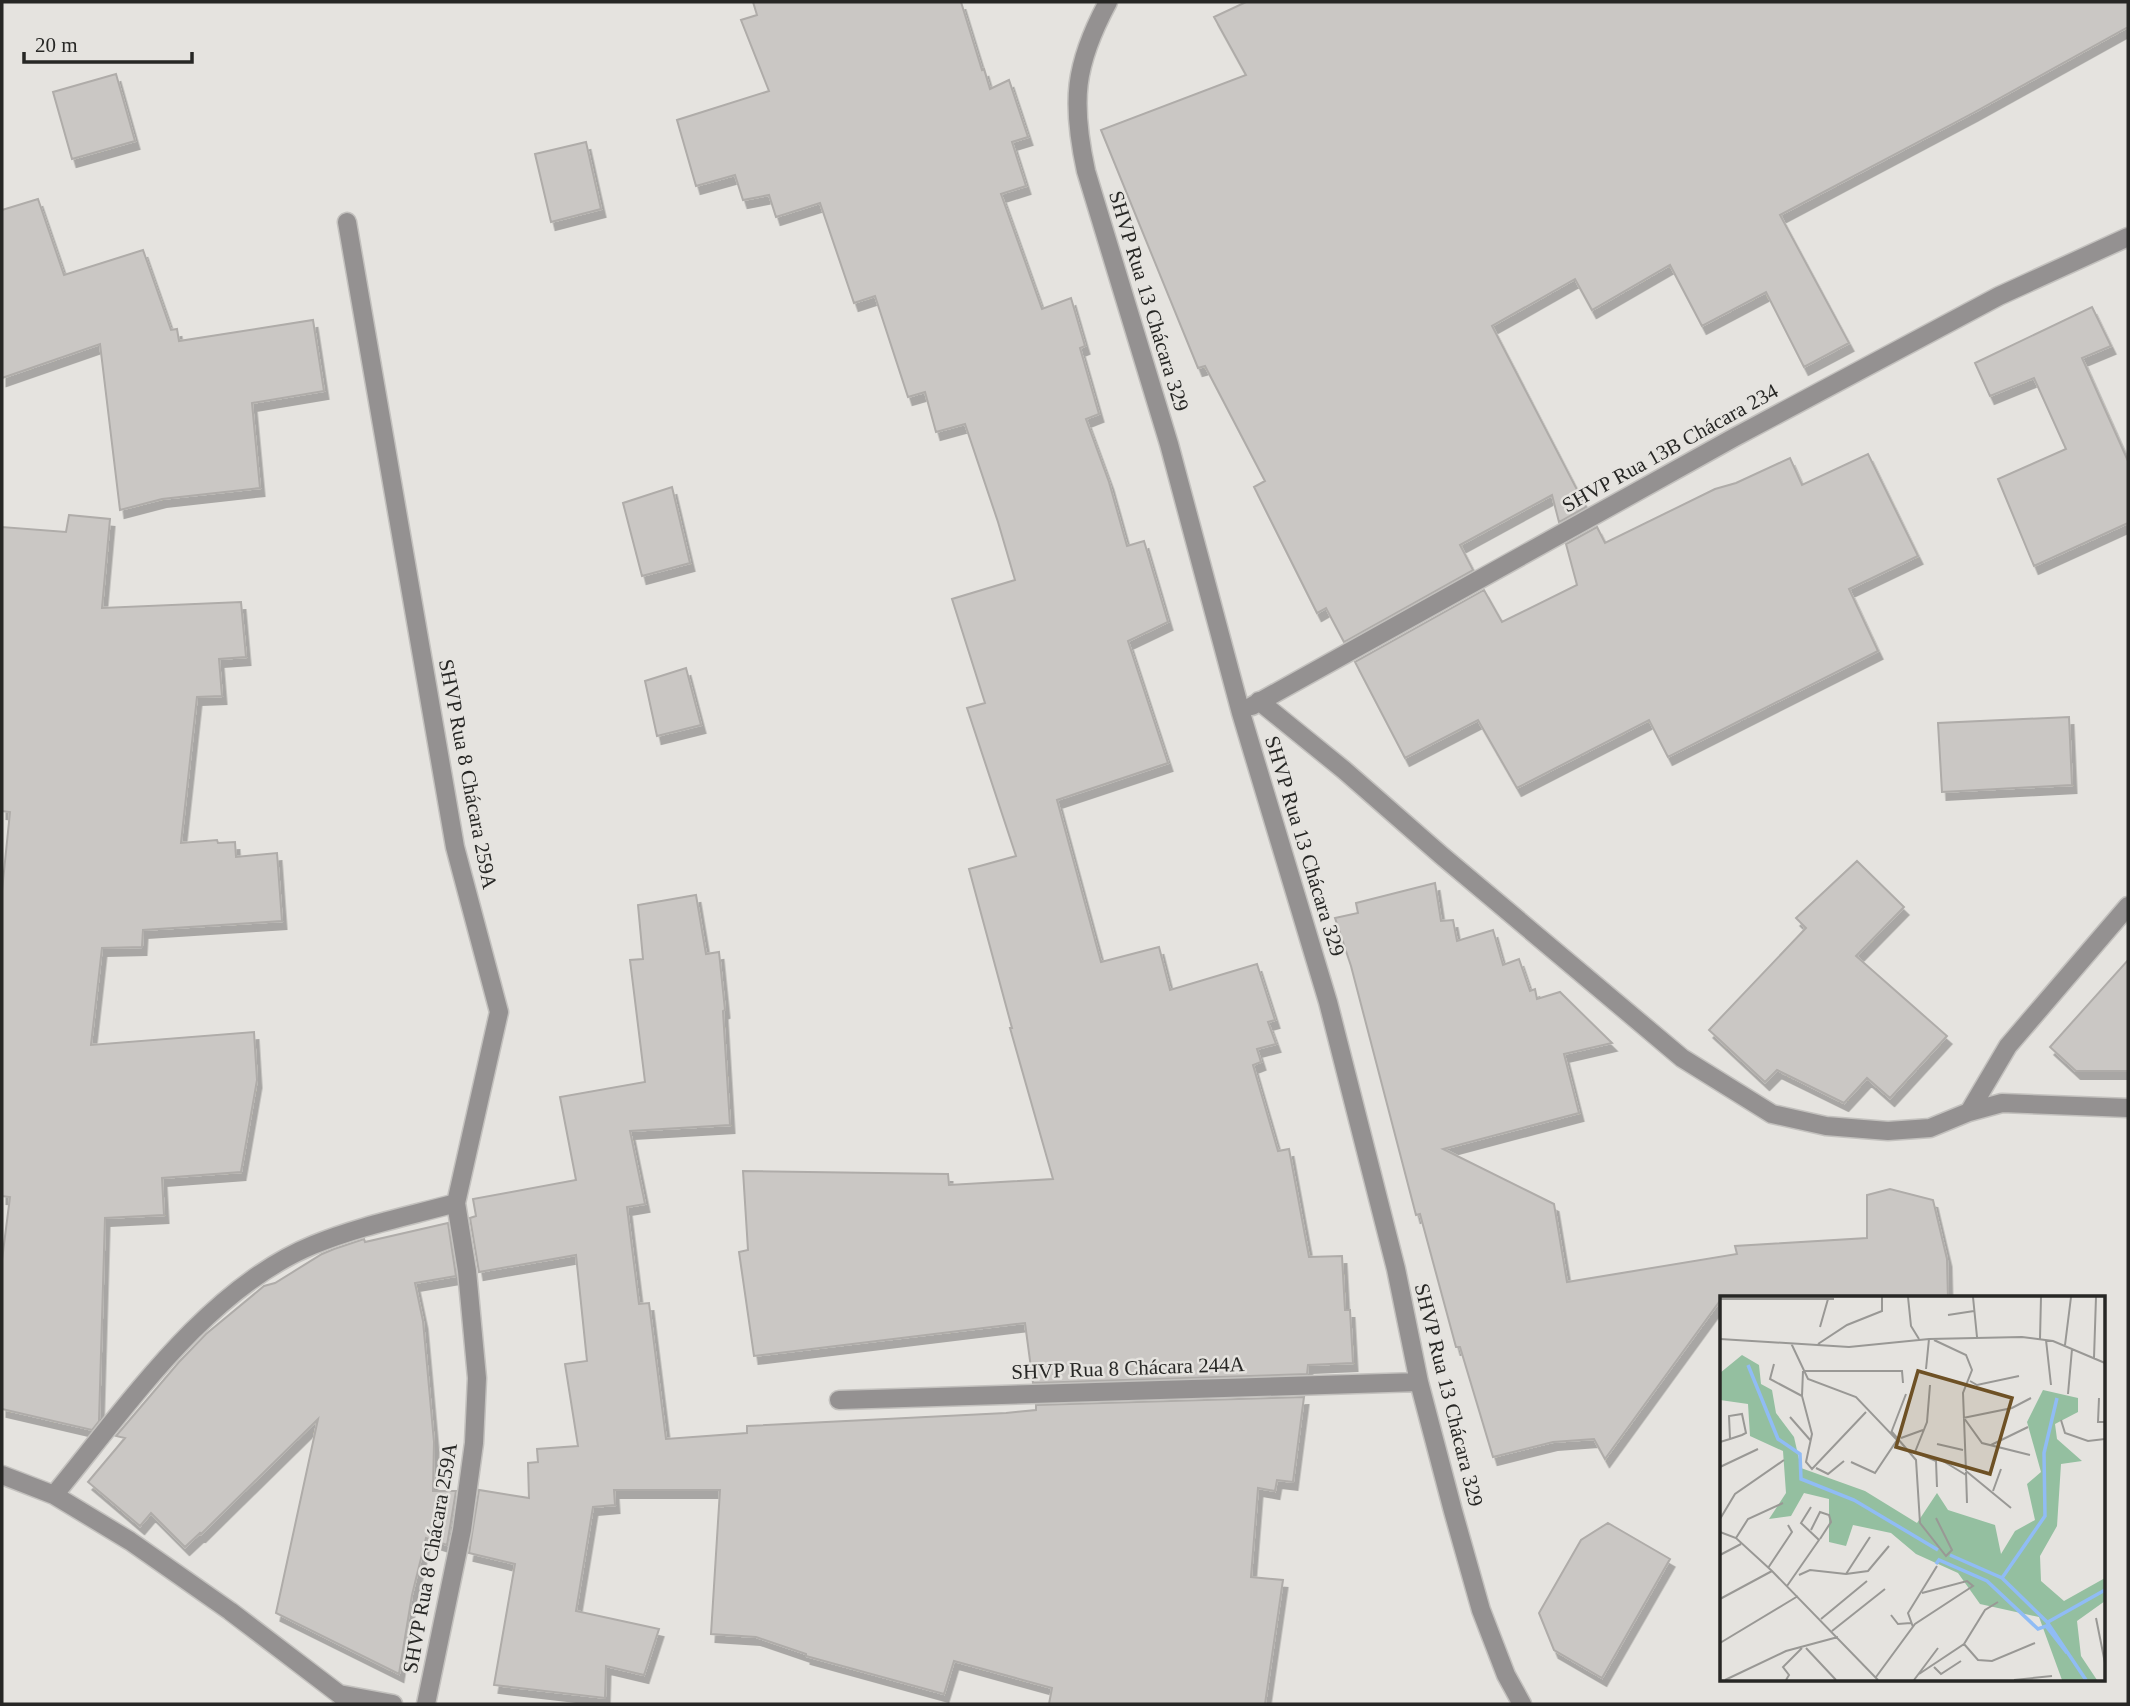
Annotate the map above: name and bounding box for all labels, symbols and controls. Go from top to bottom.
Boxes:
scale bar [24,21,192,65]
text: 20 m [35,33,78,57]
street label: SHVP Rua 13 Chácara 329 [1104,188,1194,414]
street label: SHVP Rua 13B Chácara 234 [1558,378,1783,517]
street label: SHVP Rua 8 Chácara 259A [434,657,502,892]
street label: SHVP Rua 13 Chácara 329 [1260,733,1350,959]
street label: SHVP Rua 13 Chácara 329 [1410,1281,1488,1509]
inset map [1720,1296,2106,1682]
street label: SHVP Rua 8 Chácara 244A [1011,1352,1246,1384]
street label: SHVP Rua 8 Chácara 259A [398,1440,462,1675]

